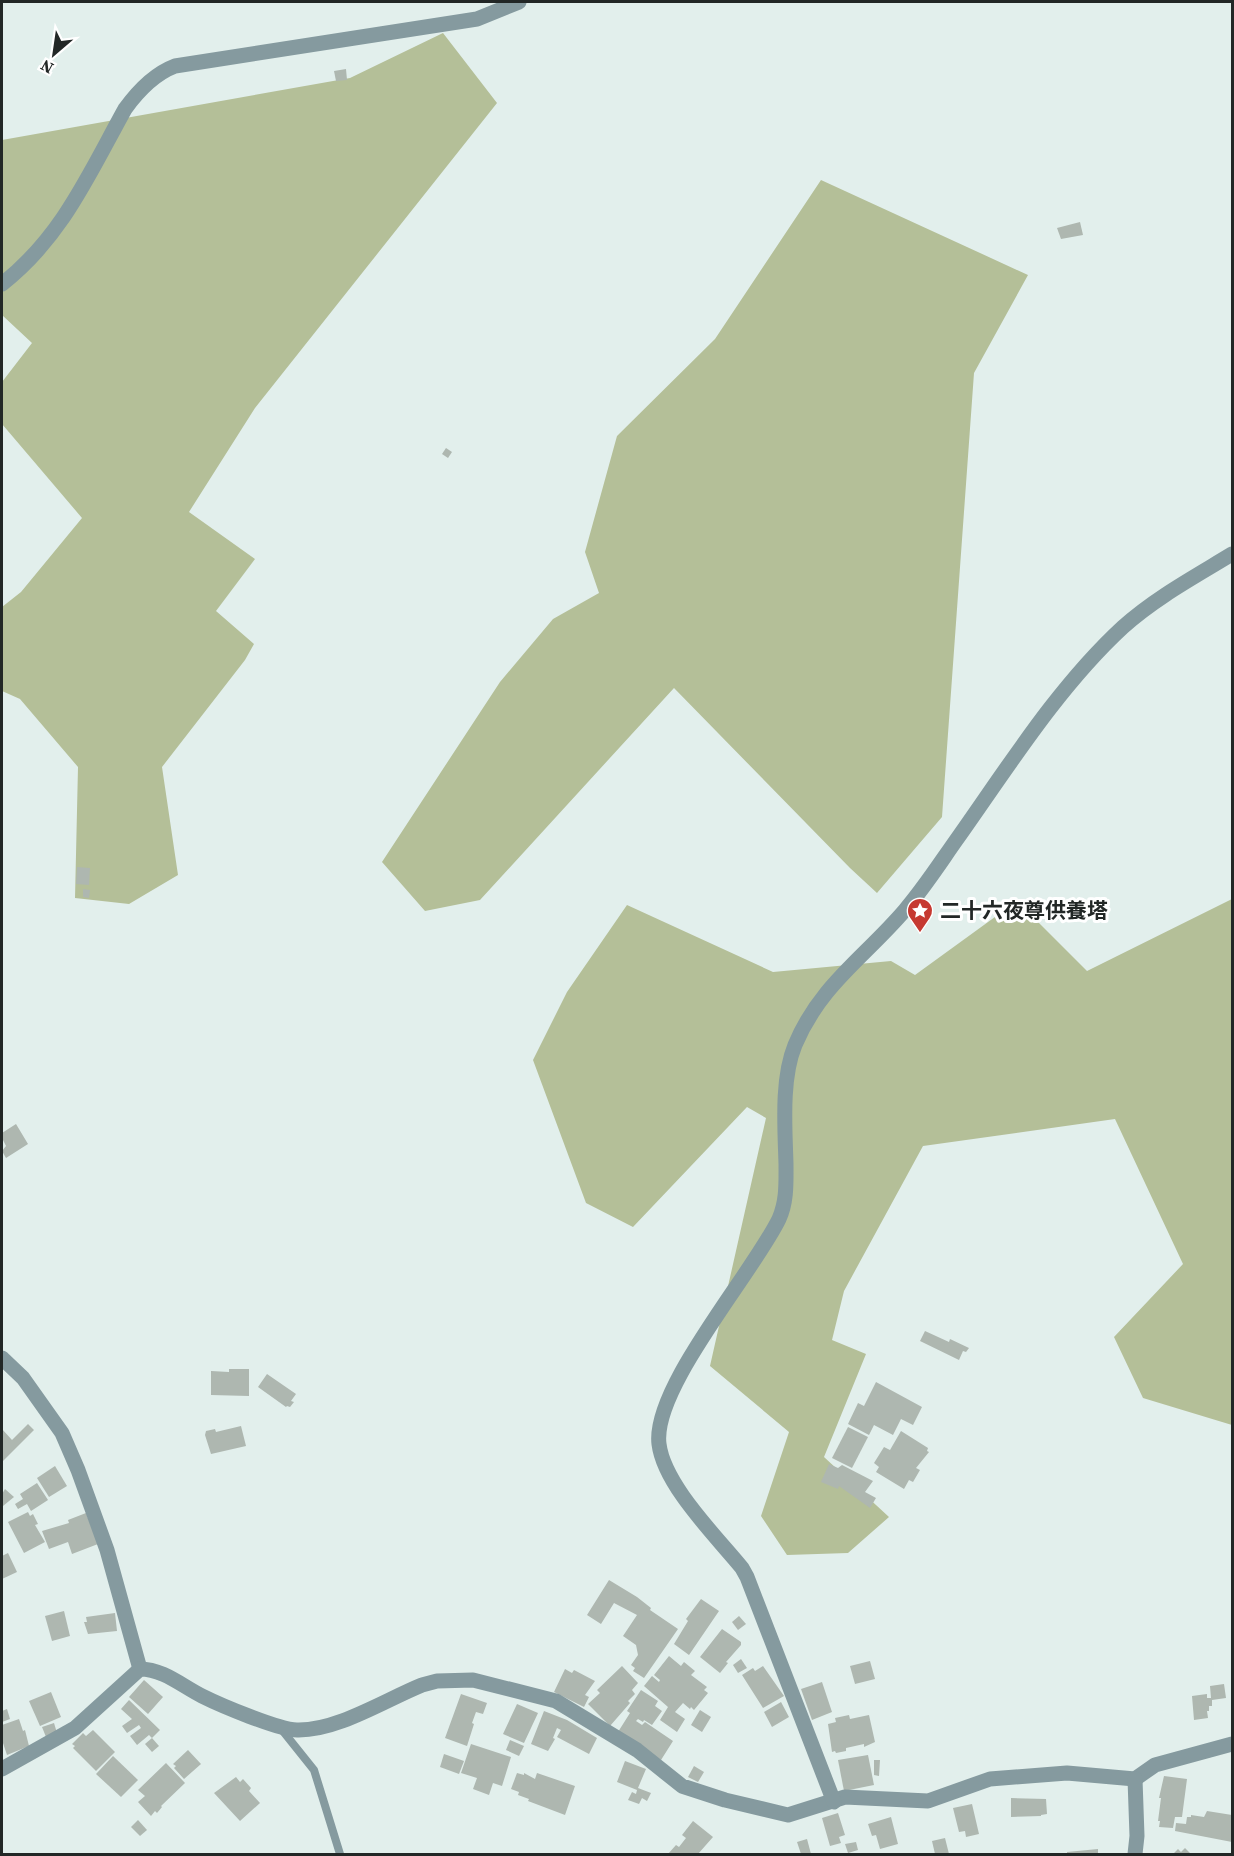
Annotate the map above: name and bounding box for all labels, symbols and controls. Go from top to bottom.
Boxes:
north arrow [24,24,84,84]
text: N [36,55,57,80]
place icon: 二十六夜尊供養塔 [905,896,935,934]
place label: 二十六夜尊供養塔 [940,896,1108,925]

